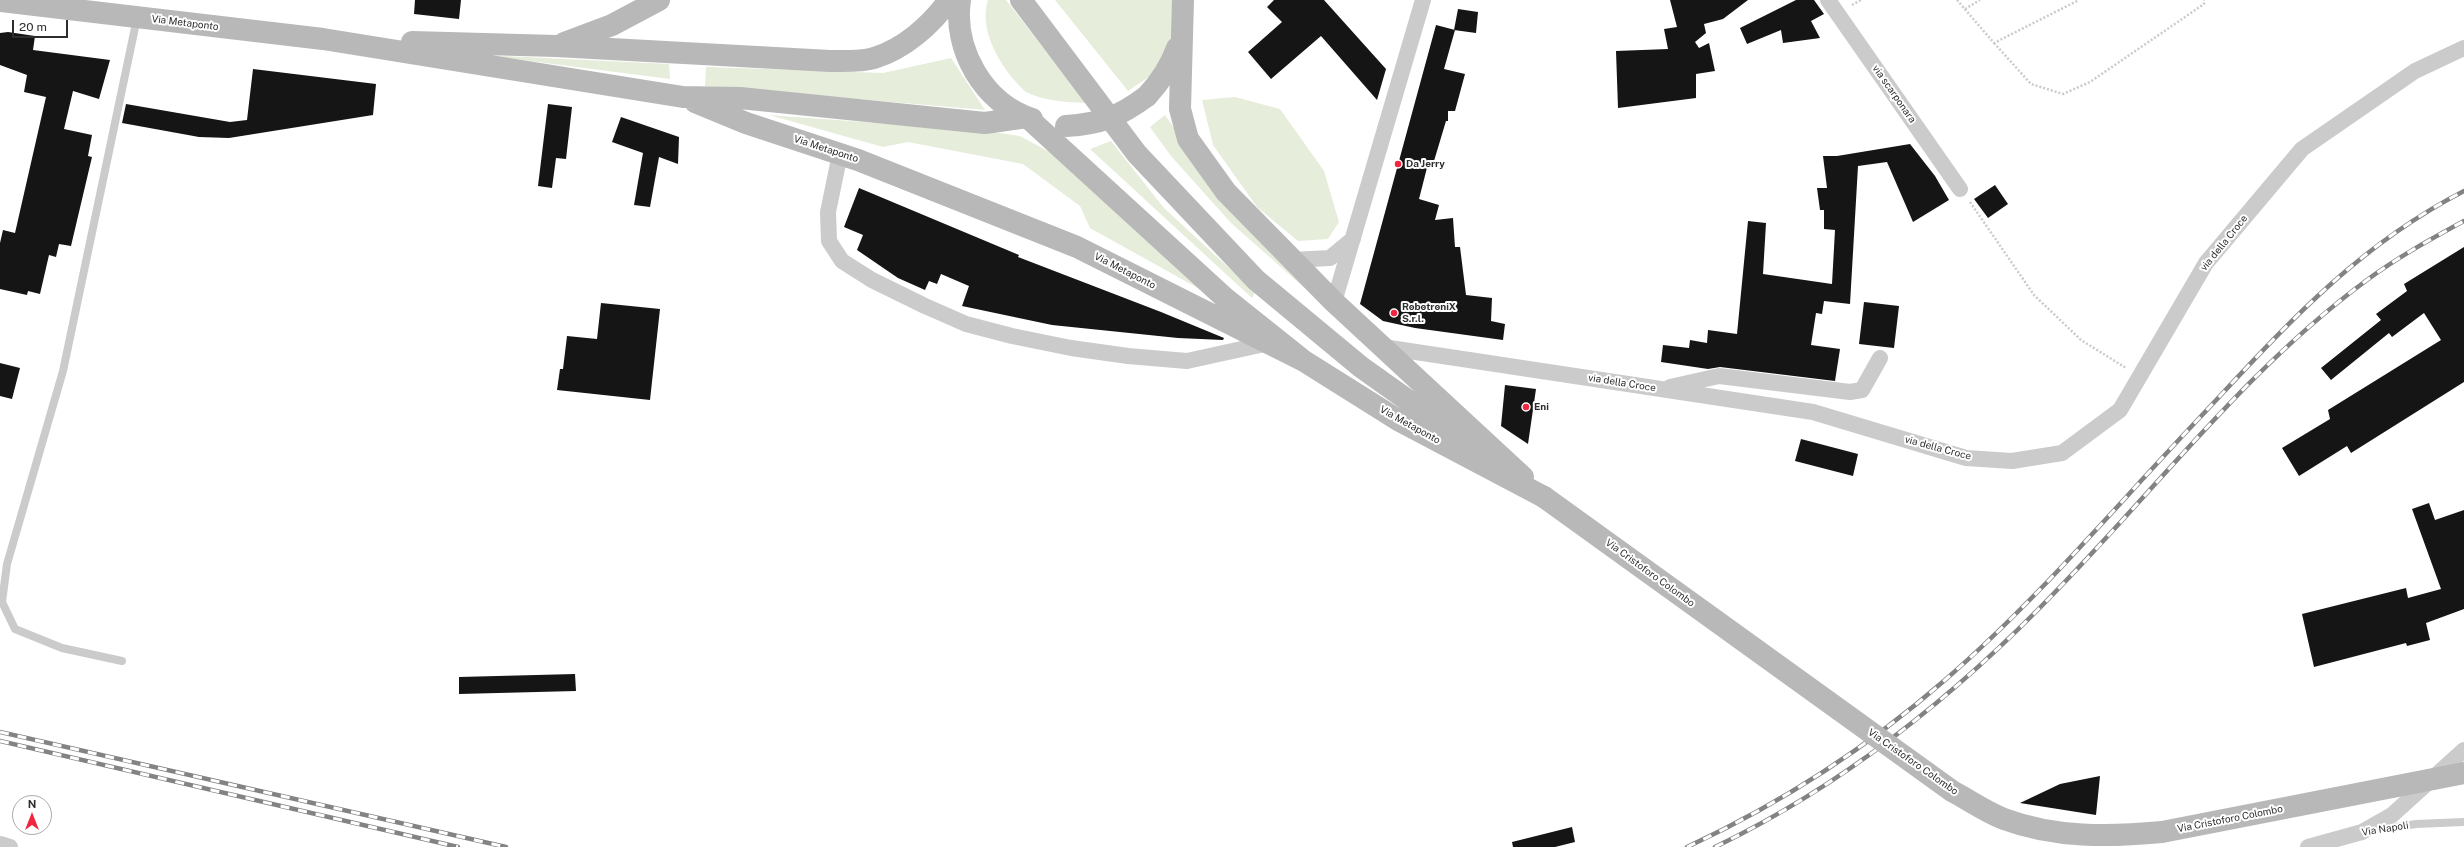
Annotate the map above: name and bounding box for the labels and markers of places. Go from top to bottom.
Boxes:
place label: Da Jerry [1406,158,1445,170]
marker: Da Jerry [1393,159,1403,169]
place label: RobotroniX S.r.l. [1402,301,1456,324]
marker: RobotroniX S.r.l. [1389,308,1399,318]
place label: Eni [1534,401,1549,413]
marker: Eni [1521,402,1531,412]

